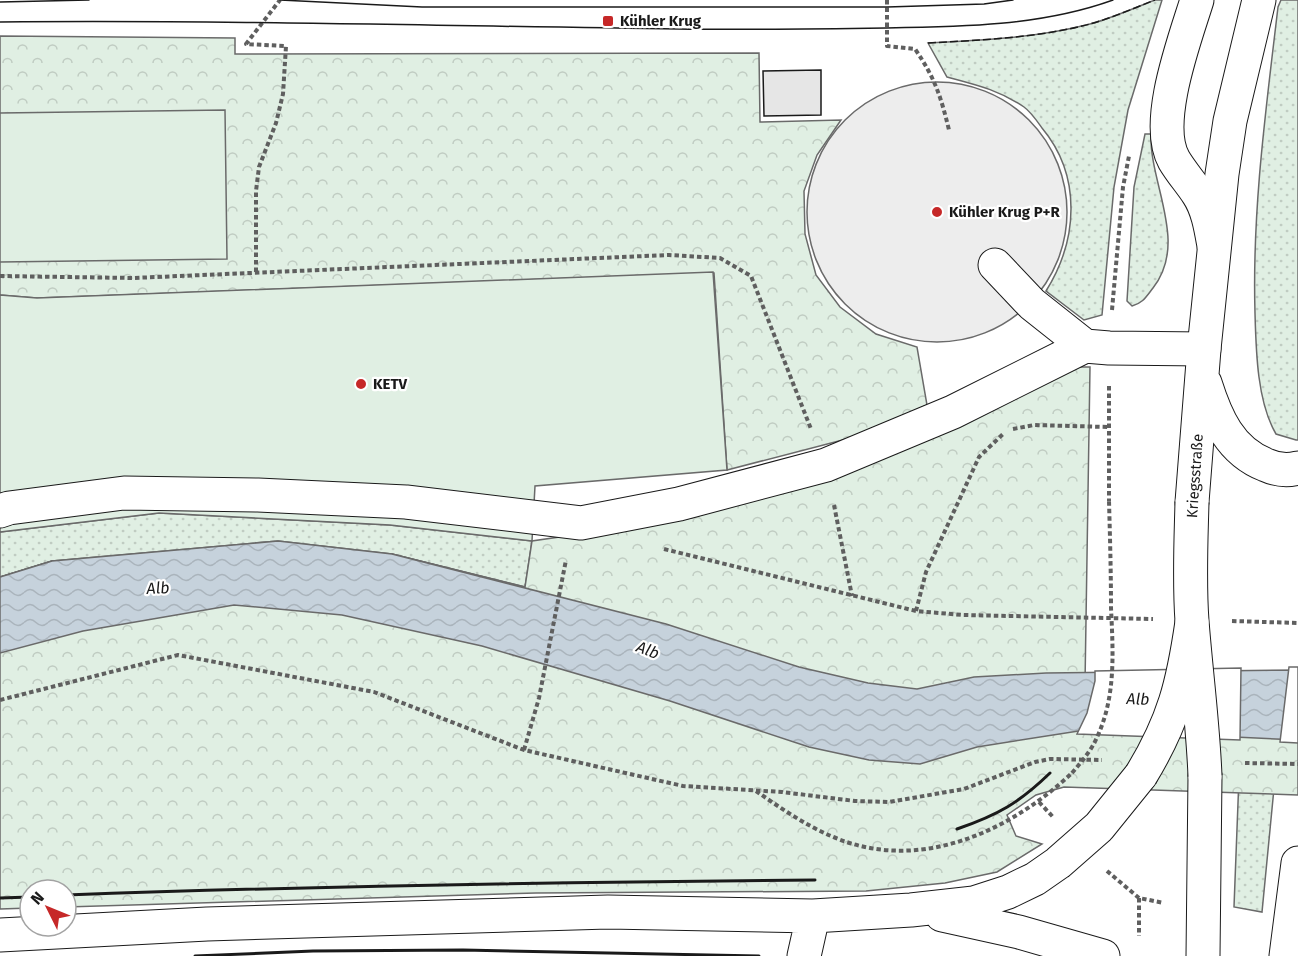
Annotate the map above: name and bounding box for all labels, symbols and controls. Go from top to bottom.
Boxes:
place label: Kühler Krug [620,12,702,30]
marker: Kühler Krug [601,14,615,28]
place label: Kühler Krug P+R [949,203,1060,221]
marker: Kühler Krug P+R [930,205,944,219]
place label: KETV [373,375,407,393]
marker: KETV [354,377,368,391]
street label: Kriegsstraße [1183,433,1207,519]
water label: Alb [145,578,170,598]
water label: Alb [633,637,662,663]
water label: Alb [1125,689,1150,709]
north arrow [18,878,78,938]
text: N [27,888,48,908]

